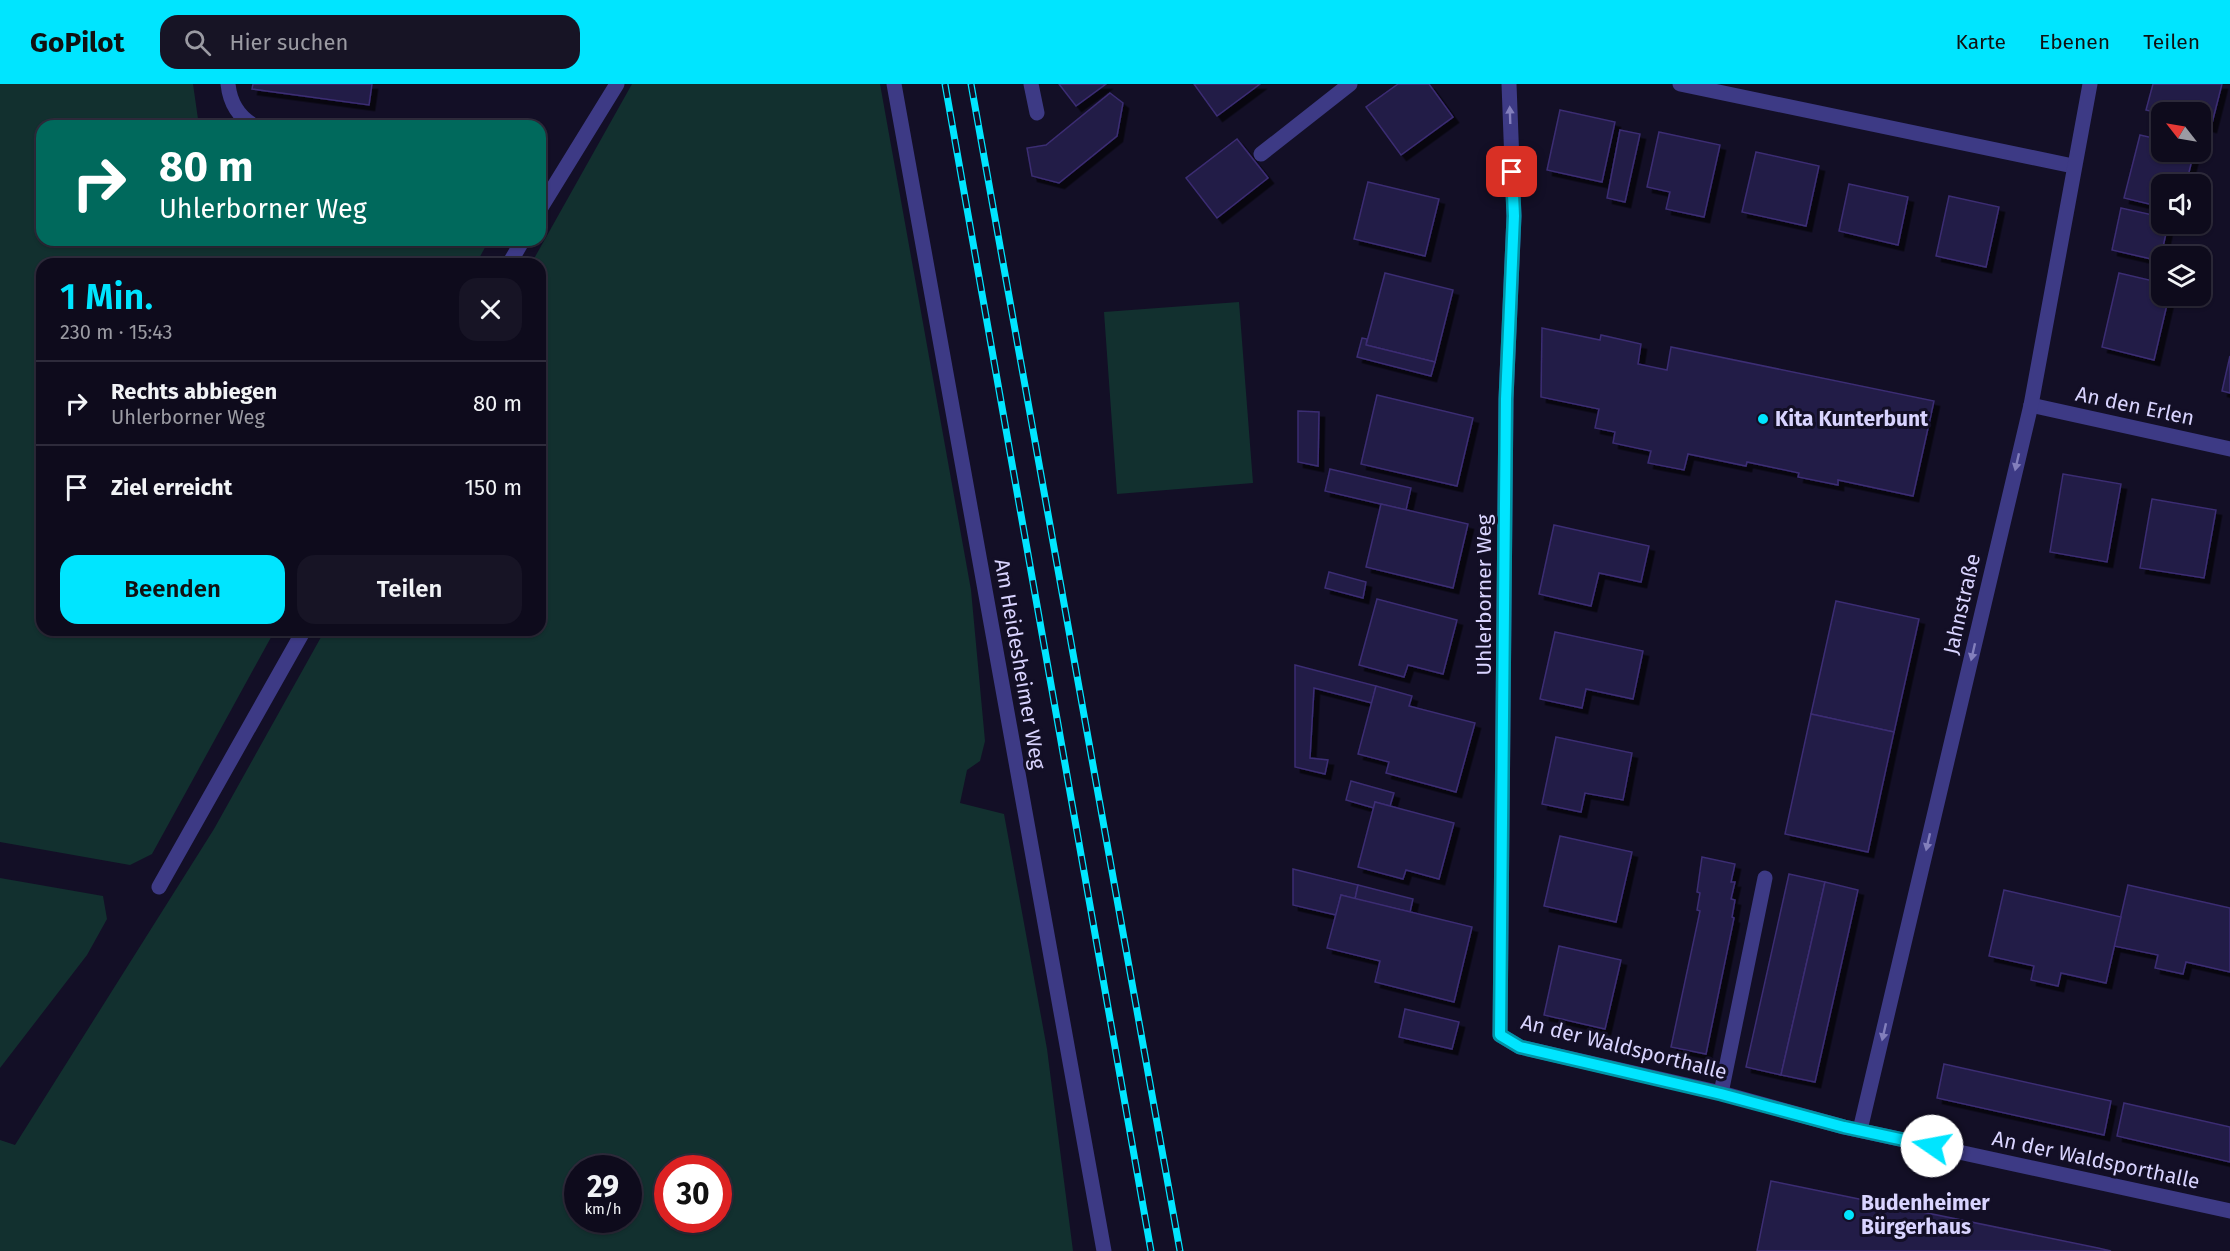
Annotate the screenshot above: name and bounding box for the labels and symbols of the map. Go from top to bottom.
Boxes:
north arrow [2151,102,2211,162]
one-way arrow [1505,106,1515,125]
pin [1486,146,1537,197]
street label: An den Erlen [2073,381,2197,431]
place label: Kita Kunterbunt [1775,406,1929,432]
marker: Kita Kunterbunt [1756,412,1770,426]
one-way arrow [2012,453,2022,471]
street label: Uhlerborner Weg [1471,514,1497,676]
street label: Jahnstraße [1938,551,1986,657]
street label: Am Heidesheimer Weg [989,557,1051,771]
one-way arrow [1967,643,1977,661]
one-way arrow [1923,832,1932,851]
street label: An der Waldsporthalle [1518,1009,1730,1085]
one-way arrow [1878,1022,1888,1041]
position arrow [1900,1114,1964,1178]
street label: An der Waldsporthalle [1990,1125,2202,1195]
speed limit sign: 30 [654,1155,732,1233]
place label: Budenheimer Bürgerhaus [1861,1190,1990,1240]
marker: Budenheimer Bürgerhaus [1842,1208,1856,1222]

